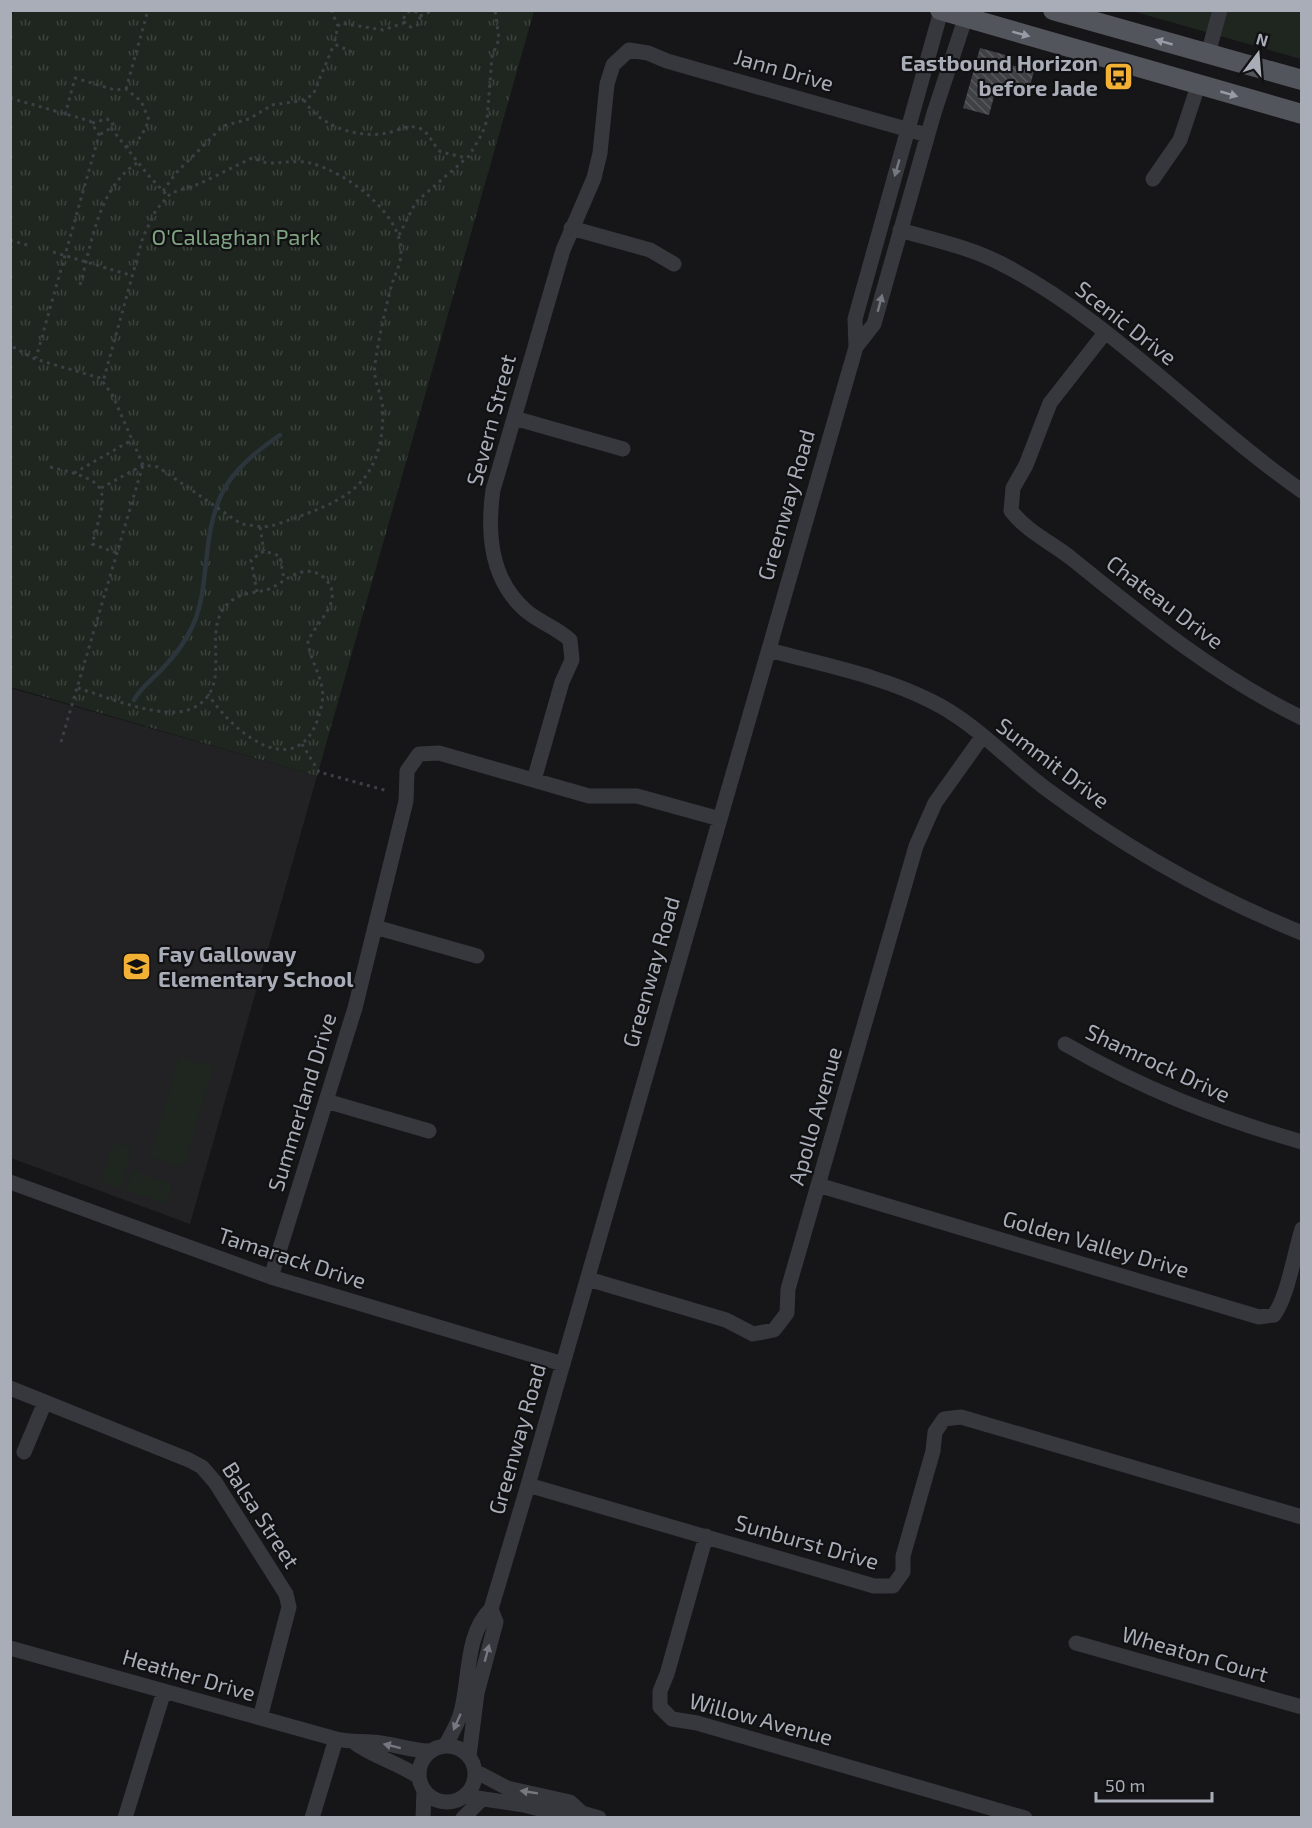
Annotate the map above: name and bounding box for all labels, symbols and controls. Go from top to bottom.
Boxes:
north arrow [1228,24,1288,84]
text: N [1254,28,1270,50]
one-way arrow [1012,29,1030,39]
one-way arrow [1155,37,1173,46]
street label: Jann Drive [732,42,837,96]
place label: Eastbound Horizon before Jade [900,49,1098,100]
bus stop icon: Eastbound Horizon before Jade [1103,60,1135,92]
one-way arrow [1220,90,1238,99]
one-way arrow [892,159,901,177]
park label: O'Callaghan Park [152,223,320,249]
street label: Scenic Drive [1071,275,1182,370]
one-way arrow [876,294,885,312]
street label: Severn Street [460,351,520,488]
street label: Greenway Road [751,426,819,583]
street label: Chateau Drive [1102,549,1229,654]
street label: Summit Drive [992,711,1115,813]
street label: Greenway Road [616,893,684,1050]
place label: Fay Galloway Elementary School [158,940,354,992]
school or university icon: Fay Galloway Elementary School [121,951,153,983]
street label: Summerland Drive [262,1009,341,1194]
street label: Shamrock Drive [1082,1017,1235,1107]
street label: Apollo Avenue [782,1044,846,1188]
street label: Golden Valley Drive [1000,1204,1192,1282]
street label: Tamarack Drive [215,1221,370,1293]
street label: Greenway Road [482,1360,550,1517]
street label: Balsa Street [218,1456,306,1573]
street label: Sunburst Drive [732,1508,882,1574]
street label: Wheaton Court [1119,1620,1271,1686]
street label: Heather Drive [120,1643,259,1705]
one-way arrow [483,1644,492,1662]
street label: Willow Avenue [687,1686,836,1750]
one-way arrow [452,1714,461,1731]
one-way arrow [383,1740,401,1750]
scale bar [1096,1765,1212,1803]
text: 50 m [1105,1774,1145,1796]
one-way arrow [519,1787,538,1796]

